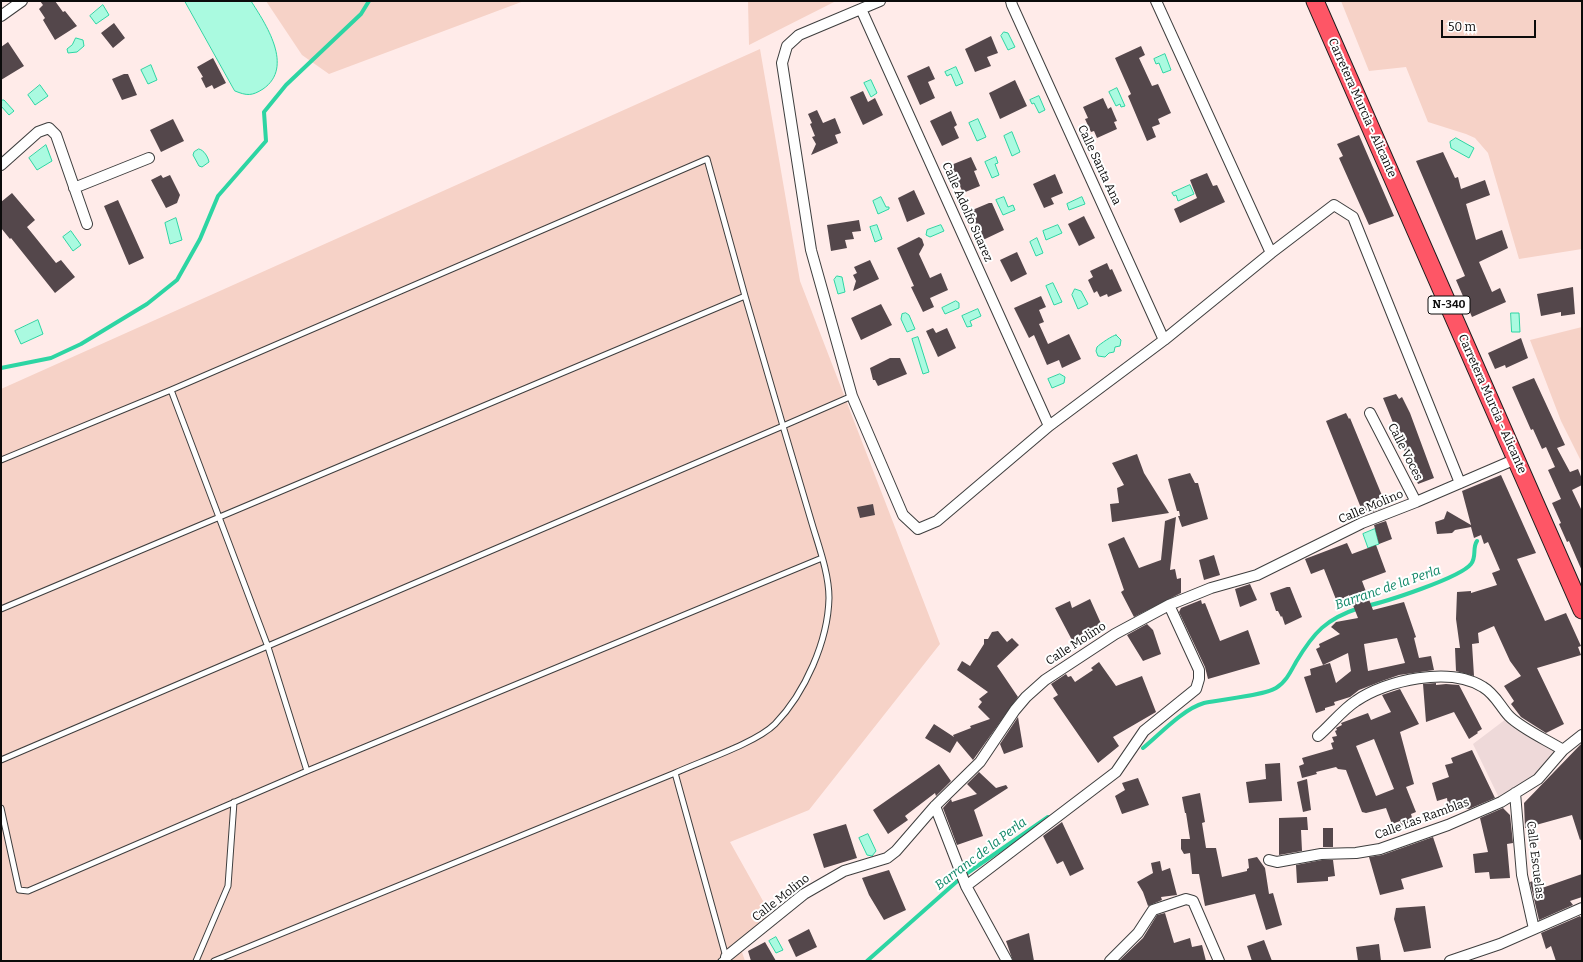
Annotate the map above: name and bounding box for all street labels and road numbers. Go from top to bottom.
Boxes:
street label: Carretera Murcia - Alicante [1325,36,1399,180]
street label: Calle Santa Ana [1074,123,1124,207]
street label: Calle Adolfo Suarez [939,160,995,264]
road number: N-340 [1428,296,1470,314]
street label: Carretera Murcia - Alicante [1455,332,1529,476]
street label: Calle Voces [1384,421,1426,483]
street label: Calle Molino [1336,487,1406,527]
street label: Calle Molino [1043,619,1109,669]
street label: Calle Las Ramblas [1373,795,1471,843]
street label: Calle Escuelas [1523,820,1547,900]
street label: Calle Molino [749,871,813,925]

